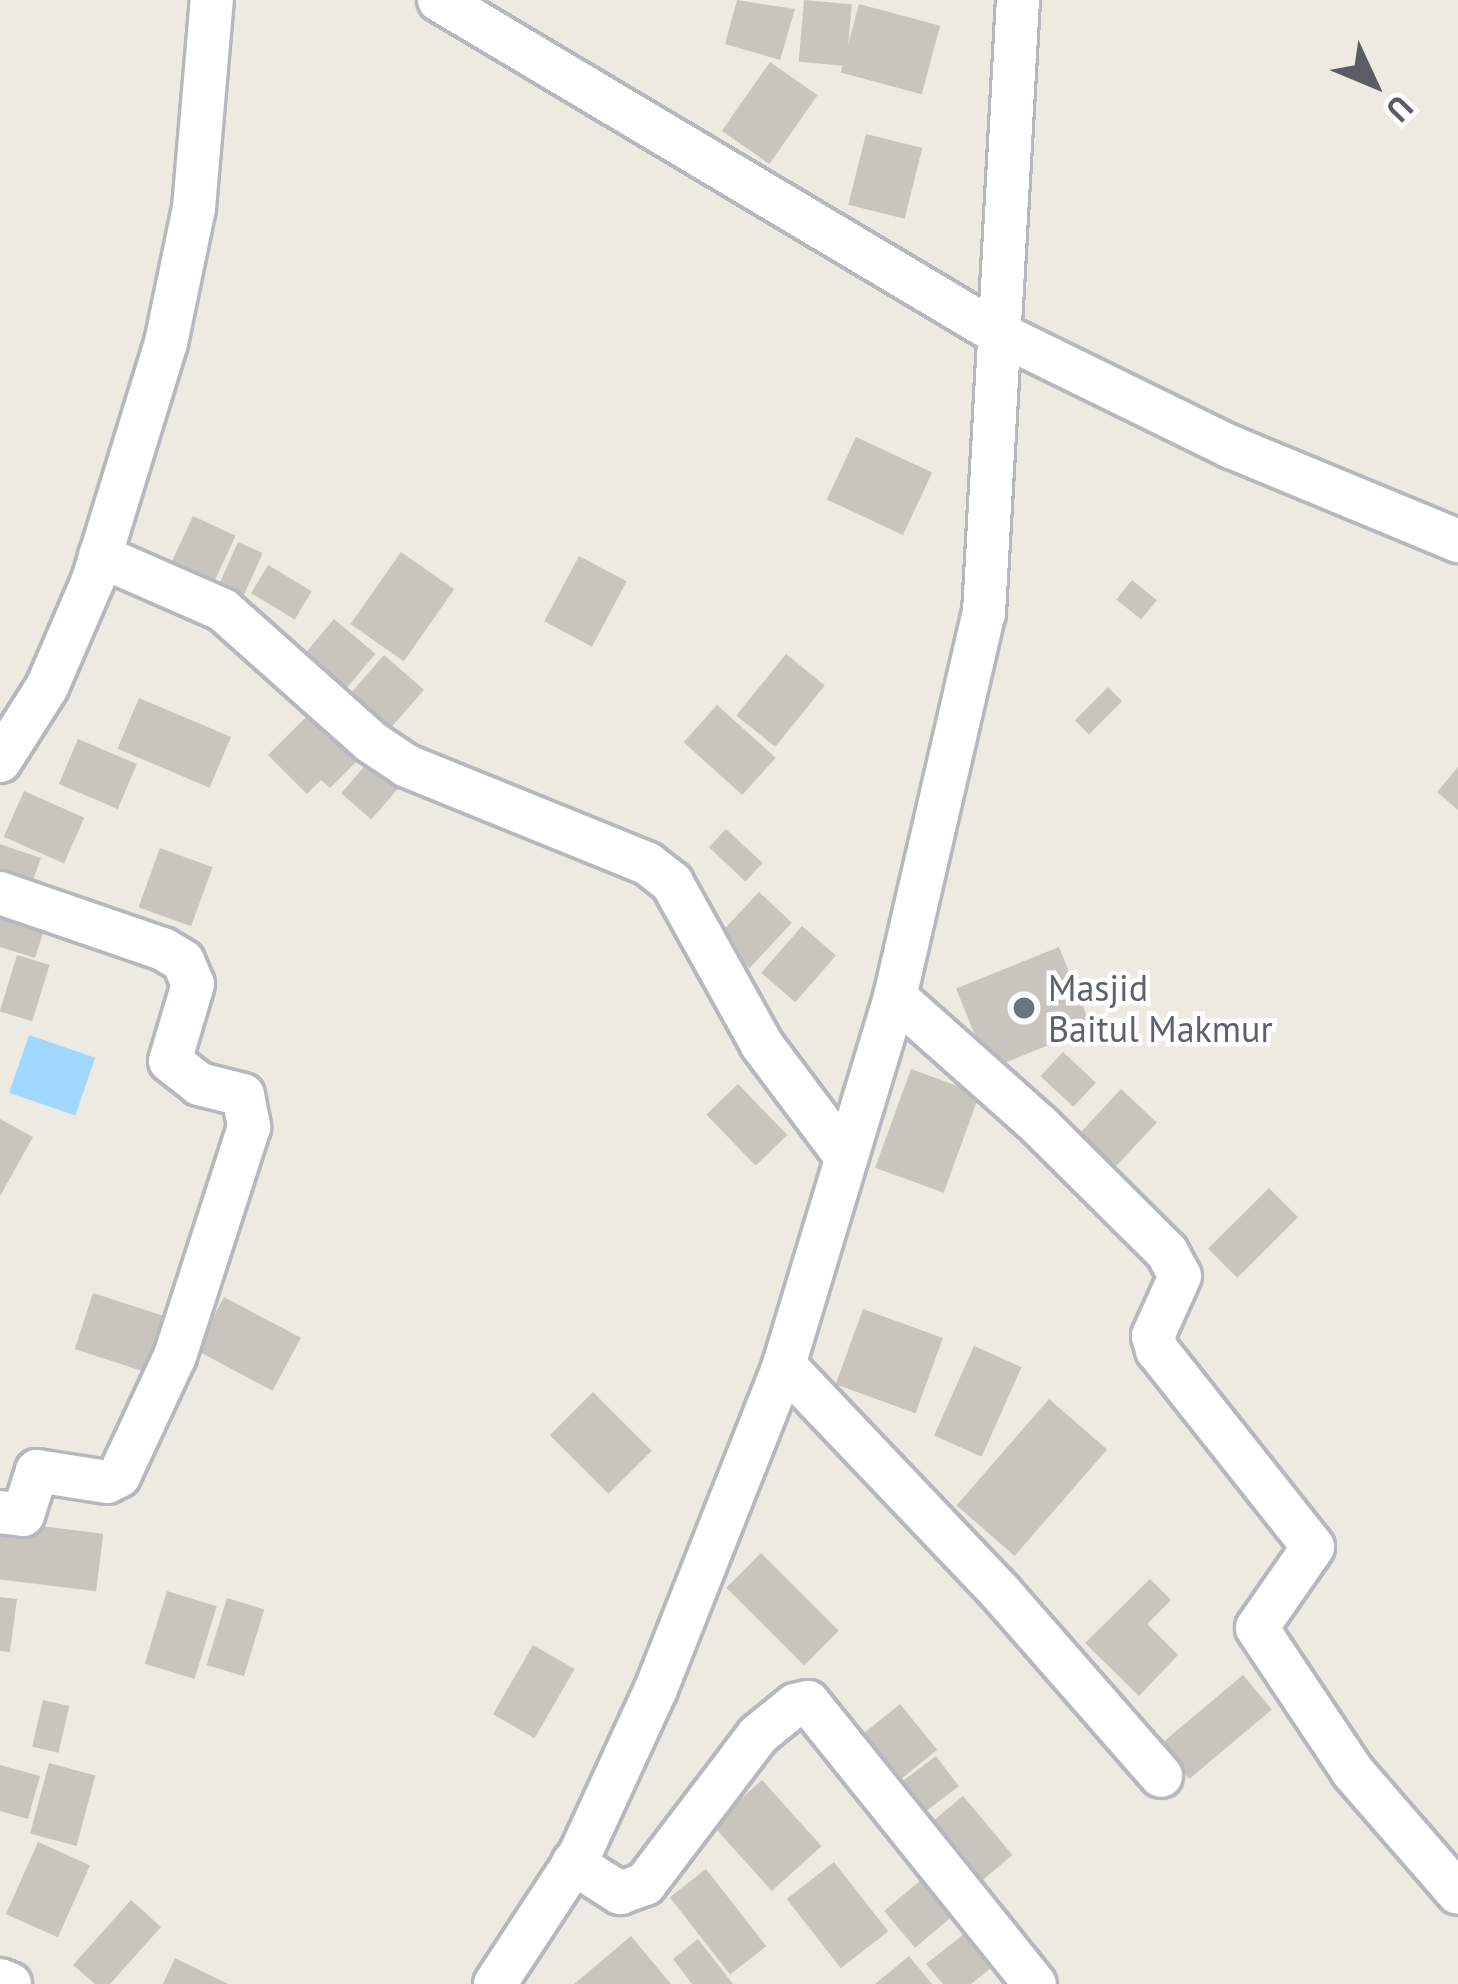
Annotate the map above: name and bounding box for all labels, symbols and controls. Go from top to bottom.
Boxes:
north arrow [1314,24,1434,144]
text: U [1378,87,1423,132]
place label: Masjid Baitul Makmur [1048,965,1273,1050]
marker: Masjid Baitul Makmur [1011,995,1037,1021]

